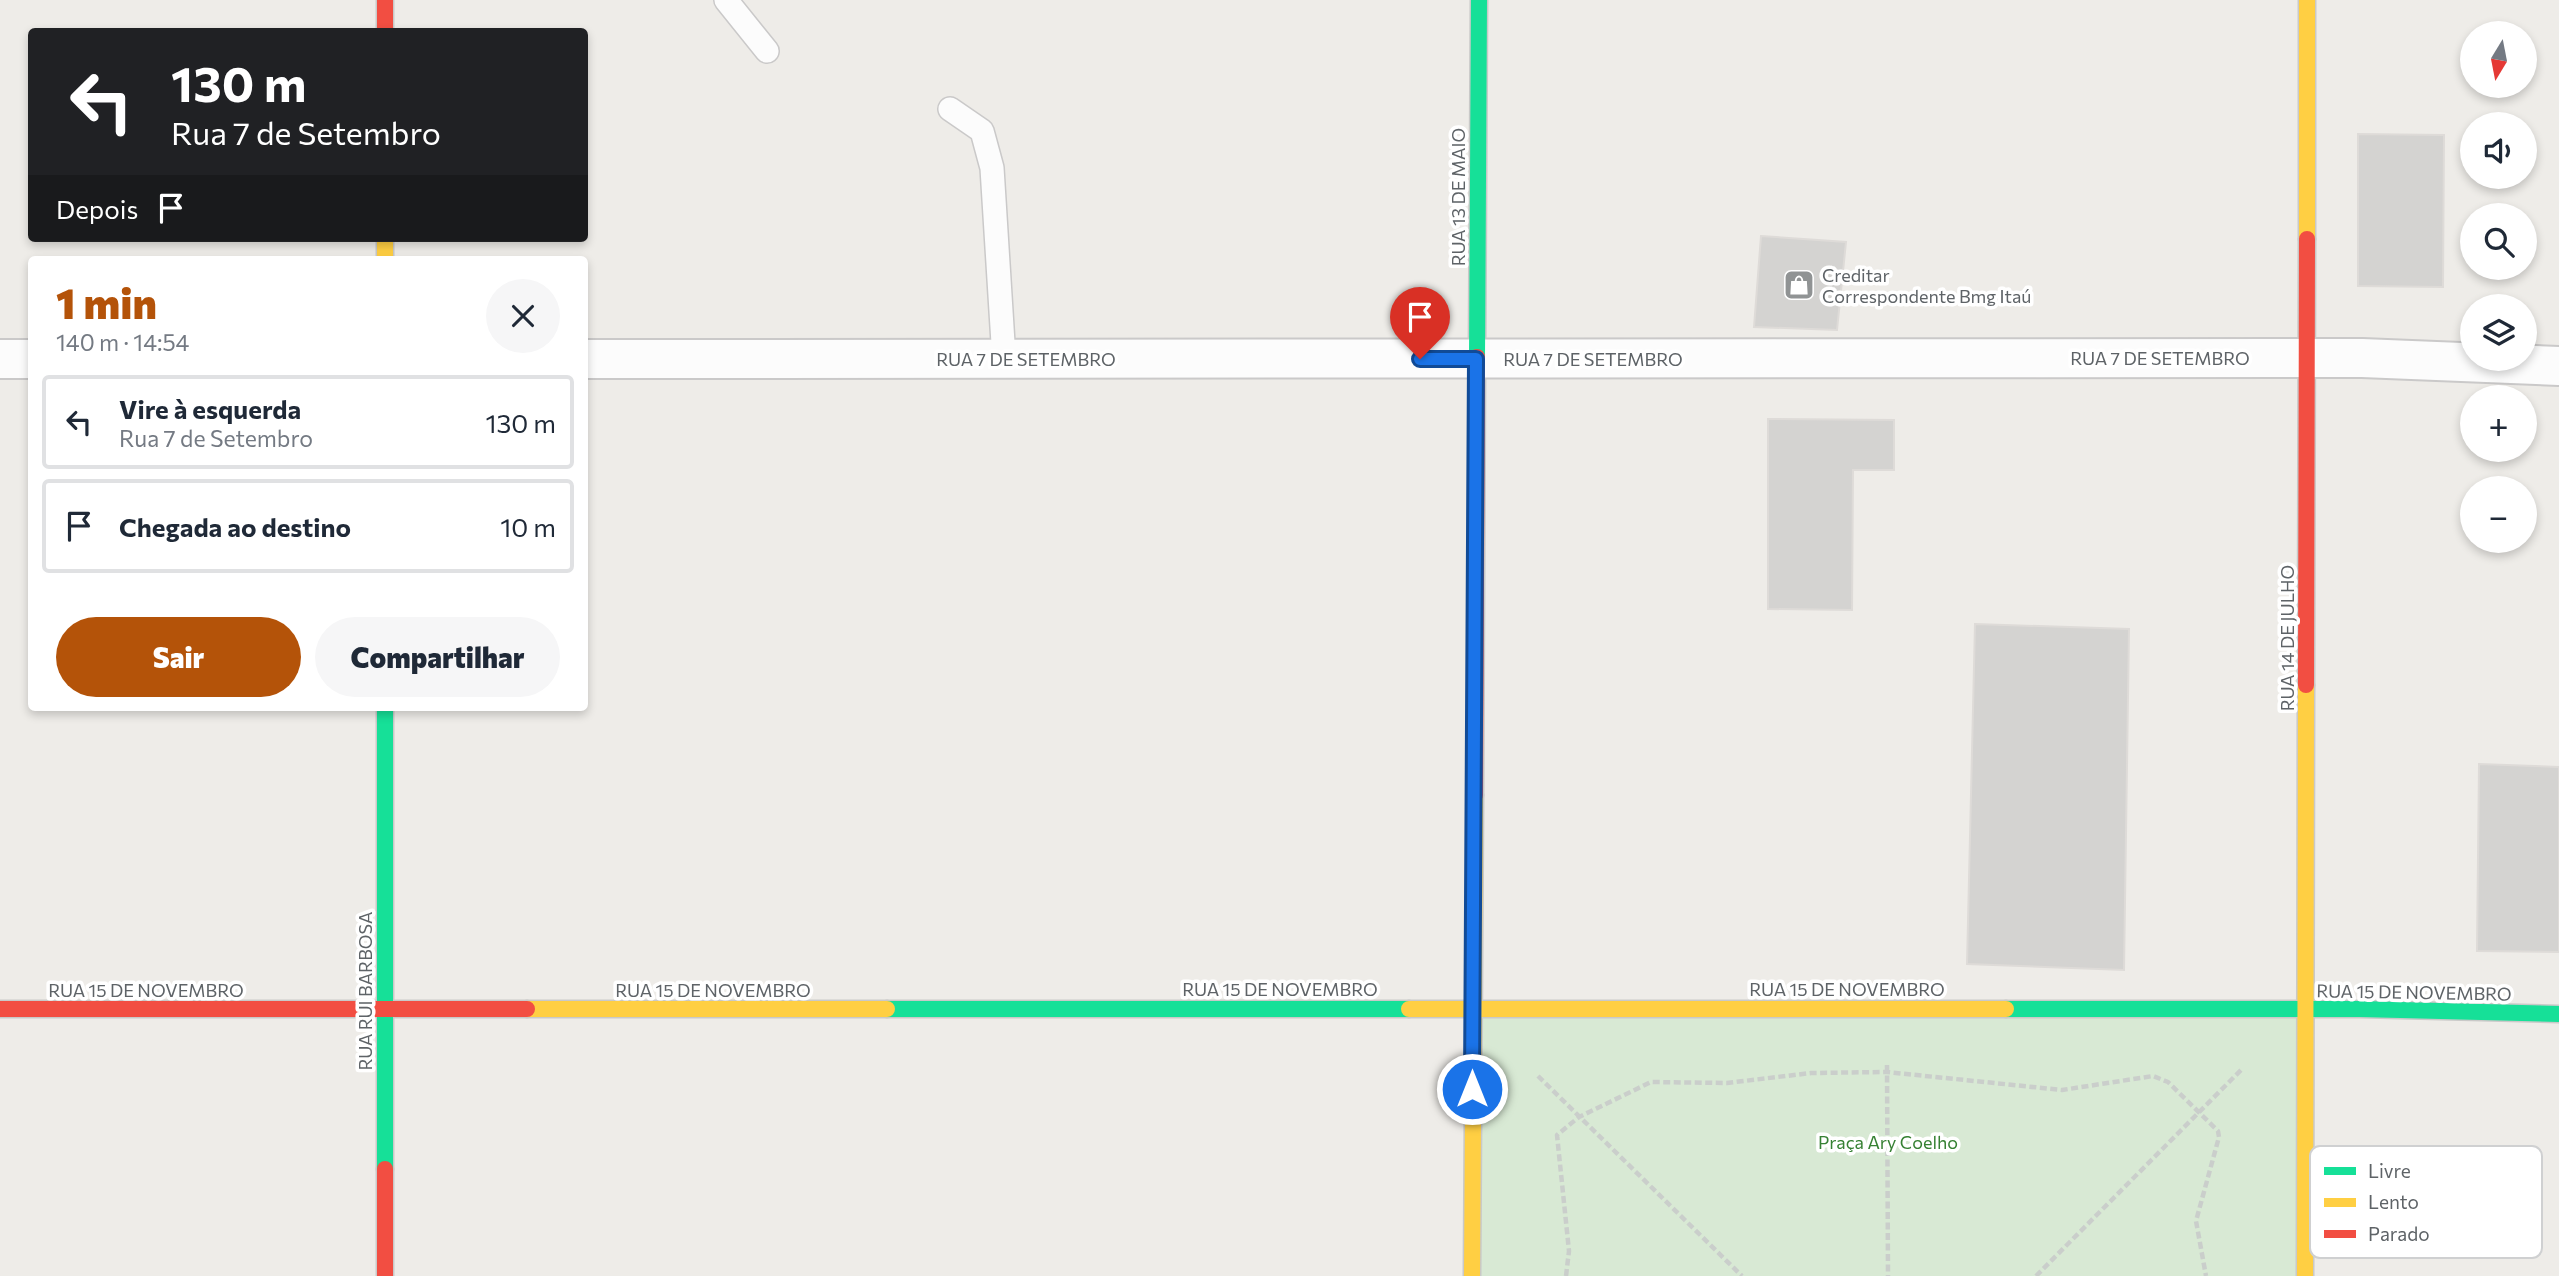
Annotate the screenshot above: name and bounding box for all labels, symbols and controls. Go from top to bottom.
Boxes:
north arrow [2460,21,2538,98]
map controls [2460,21,2537,553]
text: 130 m [171,52,306,112]
icon: left [56,56,147,147]
text: Rua 7 de Setembro [171,112,441,152]
button: sound [2460,112,2537,189]
street label: RUA 13 DE MAIO [1447,128,1469,266]
icon: arrive [152,189,190,227]
text: Depois [56,193,138,224]
button: search [2460,203,2537,280]
place label: Creditar Correspondente Bmg Itaú [1822,264,2031,307]
shop icon: Creditar Correspondente Bmg Itaú [1782,268,1816,302]
text: 1 min [56,276,157,328]
button: close [486,279,560,353]
pin [1390,287,1450,359]
button: layers [2460,294,2537,371]
icon: arrive [1401,298,1439,336]
text: 140 m · 14:54 [56,328,189,356]
street label: RUA 7 DE SETEMBRO [2070,347,2250,369]
street label: RUA 7 DE SETEMBRO [936,348,1116,370]
street label: RUA 7 DE SETEMBRO [1503,348,1683,370]
button: + [2460,385,2537,462]
text: Vire à esquerda [119,393,301,424]
icon: left [60,403,98,441]
text: 130 m [485,407,556,438]
text: Rua 7 de Setembro [119,424,313,452]
button: − [2460,476,2537,553]
icon: arrive [60,507,98,545]
text: Chegada ao destino [119,511,351,542]
text: 10 m [500,511,556,542]
street label: RUA 14 DE JULHO [2276,565,2298,711]
button: Sair [56,617,301,697]
button: Compartilhar [315,617,560,697]
street label: RUA RUI BARBOSA [354,912,376,1070]
street label: RUA 15 DE NOVEMBRO [1182,978,1378,1000]
street label: RUA 15 DE NOVEMBRO [1749,978,1945,1000]
street label: RUA 15 DE NOVEMBRO [48,979,244,1001]
street label: RUA 15 DE NOVEMBRO [615,979,811,1001]
street label: RUA 15 DE NOVEMBRO [2316,979,2512,1005]
position arrow [1435,1052,1509,1126]
park label: Praça Ary Coelho [1818,1131,1958,1153]
legend [2310,1146,2542,1258]
text: Livre [2368,1159,2411,1182]
text: Lento [2368,1190,2419,1213]
text: Parado [2368,1222,2430,1245]

